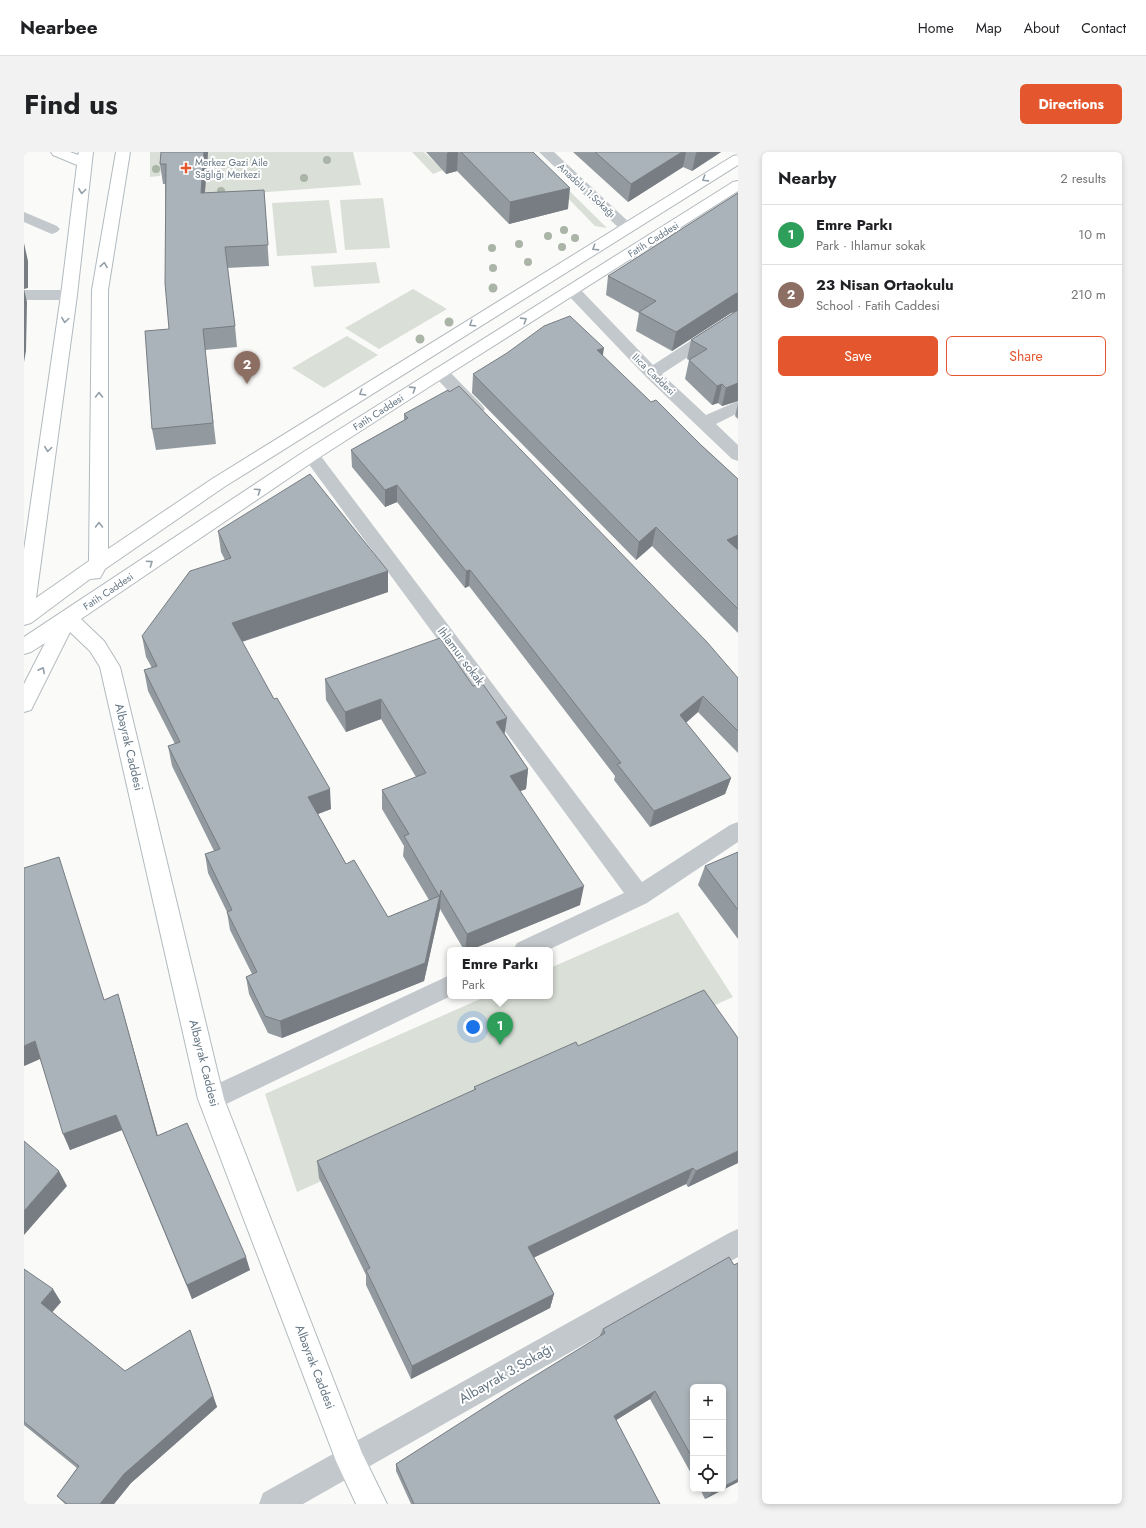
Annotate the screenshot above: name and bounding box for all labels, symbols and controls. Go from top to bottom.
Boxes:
text: Nearbee [20,14,98,41]
text: Home [918,18,954,38]
text: Map [976,18,1002,38]
text: About [1024,18,1059,38]
text: Contact [1081,18,1126,38]
text: Find us [24,84,118,125]
button: Directions [1020,84,1122,124]
place label: Merkez Gazi Aile Sağlığı Merkezi [195,155,268,182]
street label: Anadolu 1.Sokağı [554,160,619,221]
marker: Merkez Gazi Aile Sağlığı Merkezi [180,162,192,174]
text: Nearby [778,166,836,190]
text: 2 results [1060,169,1106,188]
one-way arrow [702,175,709,182]
one-way arrow [78,188,87,194]
text: Emre Parkı [816,214,892,236]
street label: Fatih Caddesi [625,218,682,261]
text: 1 [788,225,794,244]
text: 10 m [1078,225,1106,244]
text: Park · Ihlamur sokak [816,236,925,255]
one-way arrow [592,243,599,250]
one-way arrow [99,262,108,268]
text: 23 Nisan Ortaokulu [816,274,954,296]
text: 2 [787,285,795,304]
text: 210 m [1071,285,1106,304]
text: School · Fatih Caddesi [816,296,940,315]
one-way arrow [61,317,70,323]
one-way arrow [520,318,527,325]
one-way arrow [469,320,476,327]
button: Save [778,336,938,376]
button: Share [946,336,1106,376]
street label: Ilıca Caddesi [629,350,679,399]
pin: 2 [234,351,260,384]
one-way arrow [409,387,416,394]
one-way arrow [359,389,366,396]
street label: Fatih Caddesi [350,390,407,434]
one-way arrow [95,392,103,398]
one-way arrow [44,445,53,452]
one-way arrow [253,489,260,496]
one-way arrow [95,522,103,528]
one-way arrow [145,561,152,568]
street label: Fatih Caddesi [80,569,136,614]
street label: Ihlamur sokak [433,623,489,689]
one-way arrow [37,666,44,674]
street label: Albayrak Caddesi [110,702,148,792]
popup [447,947,553,999]
text: Emre Parkı [462,953,538,975]
text: Park [462,975,485,994]
pin: 1 [487,1012,513,1045]
your location [463,1017,483,1037]
street label: Albayrak Caddesi [184,1018,224,1108]
street label: Albayrak Caddesi [291,1322,339,1412]
street label: Albayrak 3.Sokağı [455,1338,557,1408]
map controls [690,1384,726,1492]
button: + [690,1384,726,1420]
button: − [690,1420,726,1456]
button: locate [690,1456,726,1492]

